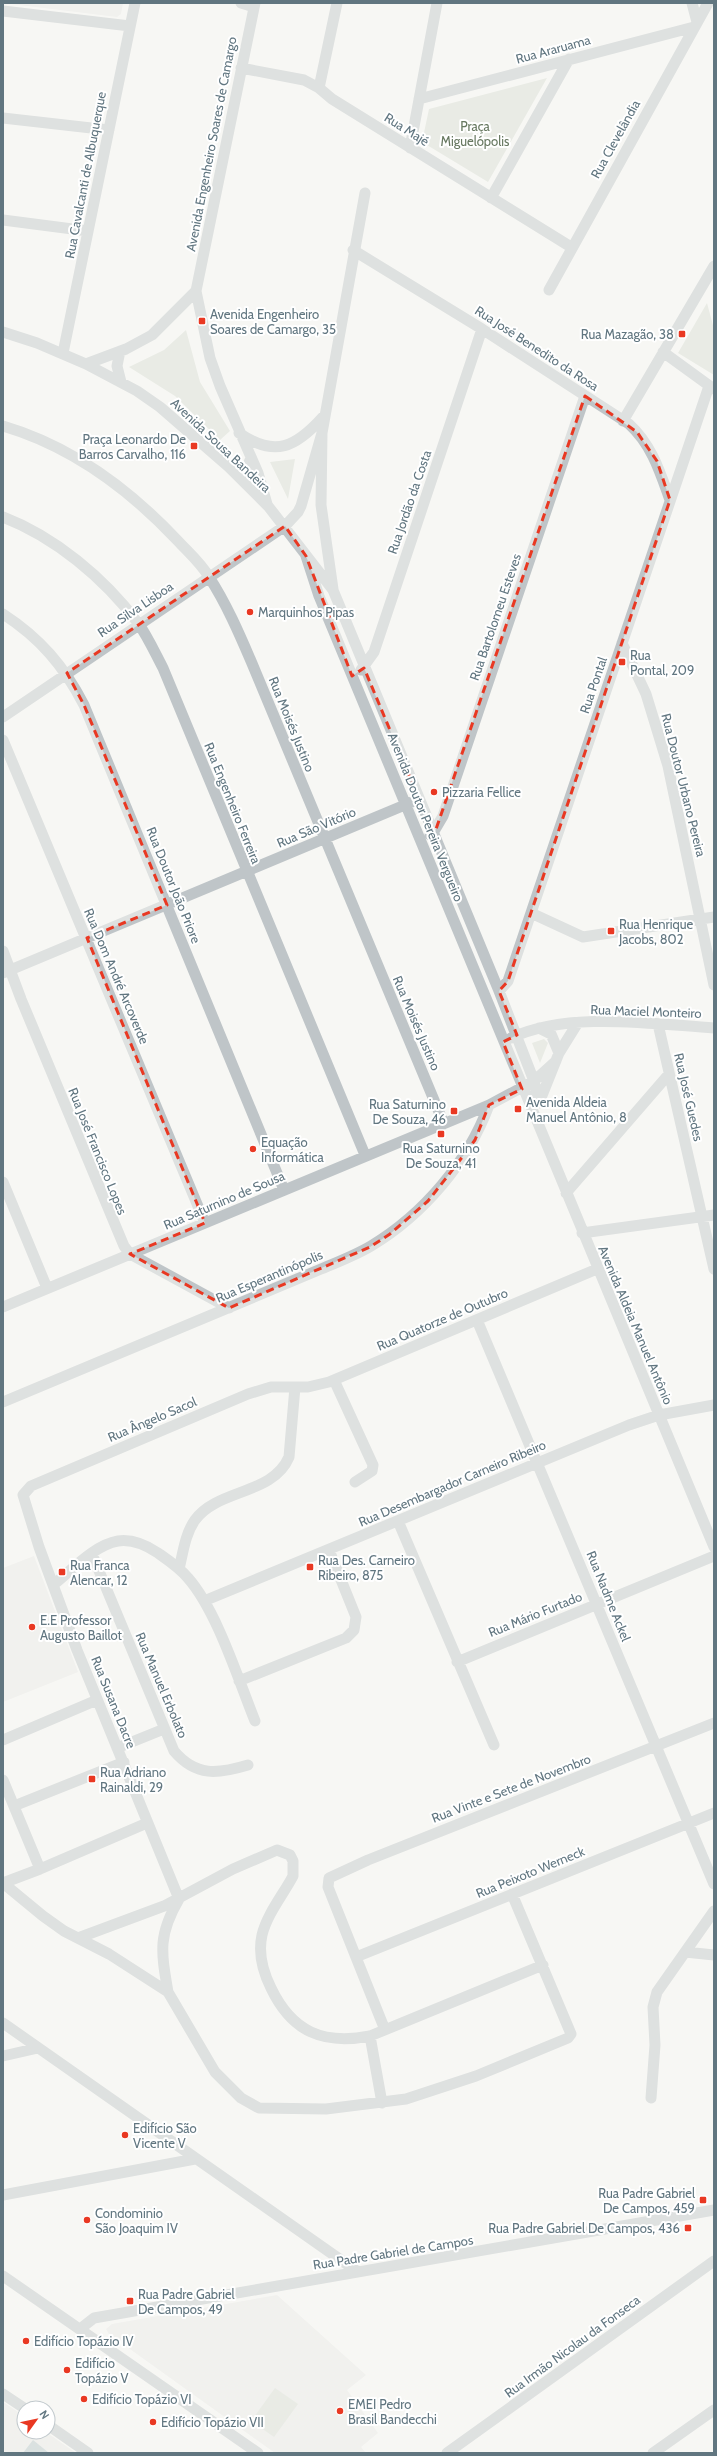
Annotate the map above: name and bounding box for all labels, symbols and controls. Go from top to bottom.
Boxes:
street label: Rua Araruama [514,31,593,67]
street label: Avenida Engenheiro Soares de Camargo [182,35,240,253]
street label: Rua Cavalcanti de Albuquerque [61,90,109,260]
street label: Rua Clevelândia [587,96,643,181]
street label: Rua Majé [381,109,433,150]
park label: Praça Miguelópolis [441,118,510,149]
street label: Rua José Benedito da Rosa [472,302,603,394]
place label: Avenida Engenheiro Soares de Camargo, 35 [210,306,336,337]
marker: Avenida Engenheiro Soares de Camargo, 35 [197,316,207,326]
place label: Rua Mazagão, 38 [581,326,674,342]
marker: Rua Mazagão, 38 [677,329,687,339]
street label: Avenida Sousa Bandeira [168,394,275,496]
place label: Praça Leonardo De Barros Carvalho, 116 [79,431,186,462]
marker: Praça Leonardo De Barros Carvalho, 116 [189,441,199,451]
street label: Rua Jordão da Costa [384,447,435,556]
street label: Rua Bartolomeu Esteves [466,551,524,682]
street label: Rua Silva Lisboa [94,577,176,640]
place label: Marquinhos Pipas [258,604,355,620]
marker: Marquinhos Pipas [245,607,255,617]
place label: Rua Pontal, 209 [630,647,694,678]
street label: Rua Pontal [576,655,610,715]
marker: Rua Pontal, 209 [617,657,627,667]
street label: Rua Moisés Justino [266,674,318,774]
street label: Rua Doutor Urbano Pereira [658,712,710,859]
street label: Avenida Doutor Pereira Vergueiro [385,730,467,904]
street label: Rua Engenheiro Ferreira [201,740,265,867]
place label: Pizzaria Fellice [442,784,521,800]
marker: Pizzaria Fellice [429,787,439,797]
street label: Rua São Vitório [274,803,358,851]
street label: Rua Doutor João Priore [143,824,205,946]
street label: Rua Dom André Arcoverde [81,906,153,1047]
place label: Rua Henrique Jacobs, 802 [618,916,693,947]
marker: Rua Henrique Jacobs, 802 [606,926,616,936]
street label: Rua Moisés Justino [390,973,444,1073]
street label: Rua Maciel Monteiro [590,1001,702,1021]
street label: Rua José Guedes [671,1051,707,1143]
street label: Rua José Francisco Lopes [65,1085,131,1217]
place label: Avenida Aldeia Manuel Antônio, 8 [526,1094,627,1125]
place label: Rua Saturnino De Souza, 46 [369,1096,446,1127]
marker: Avenida Aldeia Manuel Antônio, 8 [513,1104,523,1114]
marker: Rua Saturnino De Souza, 46 [449,1106,459,1116]
marker: Rua Saturnino De Souza, 41 [436,1129,446,1139]
place label: Equação Informática [261,1134,324,1165]
place label: Rua Saturnino De Souza, 41 [402,1140,480,1171]
marker: Equação Informática [248,1144,258,1154]
street label: Rua Saturnino de Sousa [161,1167,288,1233]
street label: Avenida Aldeia Manuel Antônio [595,1243,677,1407]
street label: Rua Esperantinópolis [213,1246,325,1306]
street label: Rua Quatorze de Outubro [374,1284,510,1354]
street label: Rua Ângelo Sacol [105,1393,199,1445]
street label: Rua Desembargador Carneiro Ribeiro [356,1436,548,1530]
street label: Rua Nadme Ackel [584,1548,634,1644]
place label: Rua Des. Carneiro Ribeiro, 875 [318,1552,415,1583]
place label: Rua Franca Alencar, 12 [70,1557,130,1588]
marker: Rua Des. Carneiro Ribeiro, 875 [305,1562,315,1572]
marker: Rua Franca Alencar, 12 [57,1567,67,1577]
street label: Rua Mário Furtado [486,1588,584,1640]
place label: E.E Professor Augusto Baillot [40,1612,123,1643]
marker: E.E Professor Augusto Baillot [27,1622,37,1632]
street label: Rua Manuel Erbolato [132,1630,192,1740]
street label: Rua Susana Dacre [88,1654,140,1751]
street label: Rua Vinte e Sete de Novembro [429,1750,593,1826]
place label: Rua Adriano Rainaldi, 29 [100,1764,166,1795]
marker: Rua Adriano Rainaldi, 29 [87,1774,97,1784]
street label: Rua Peixoto Werneck [473,1843,587,1901]
place label: Edifício São Vicente V [133,2120,197,2151]
marker: Edifício São Vicente V [120,2130,130,2140]
place label: Rua Padre Gabriel De Campos, 459 [598,2185,695,2216]
marker: Rua Padre Gabriel De Campos, 459 [698,2195,708,2205]
place label: Condominio São Joaquim IV [95,2205,178,2236]
marker: Condominio São Joaquim IV [82,2215,92,2225]
place label: Rua Padre Gabriel De Campos, 436 [488,2220,680,2236]
marker: Rua Padre Gabriel De Campos, 436 [683,2223,693,2233]
street label: Rua Padre Gabriel de Campos [312,2231,475,2273]
place label: Rua Padre Gabriel De Campos, 49 [138,2286,235,2317]
street label: Rua Irmão Nicolau da Fonseca [501,2291,644,2401]
marker: Rua Padre Gabriel De Campos, 49 [125,2296,135,2306]
place label: Edifício Topázio IV [34,2333,134,2349]
marker: Edifício Topázio IV [21,2336,31,2346]
place label: Edifício Topázio V [75,2355,128,2386]
marker: Edifício Topázio V [62,2365,72,2375]
place label: Edifício Topázio VI [92,2391,192,2407]
marker: Edifício Topázio VI [79,2394,89,2404]
place label: EMEI Pedro Brasil Bandecchi [348,2396,437,2427]
north arrow [16,2400,56,2440]
marker: EMEI Pedro Brasil Bandecchi [335,2406,345,2416]
text: N [36,2407,52,2422]
place label: Edifício Topázio VII [161,2414,264,2430]
marker: Edifício Topázio VII [148,2417,158,2427]

